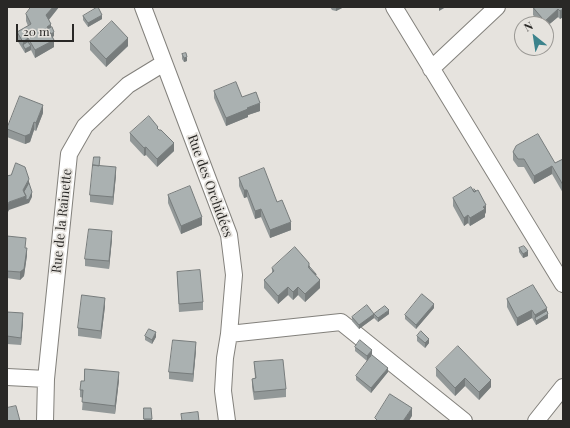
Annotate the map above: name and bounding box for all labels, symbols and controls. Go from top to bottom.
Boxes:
scale bar [18,16,76,42]
north arrow [514,16,554,56]
text: N [521,18,535,35]
text: 20 m [23,23,50,39]
street label: Rue des Orchidées [184,132,236,240]
street label: Rue de la Rainette [49,168,75,274]

